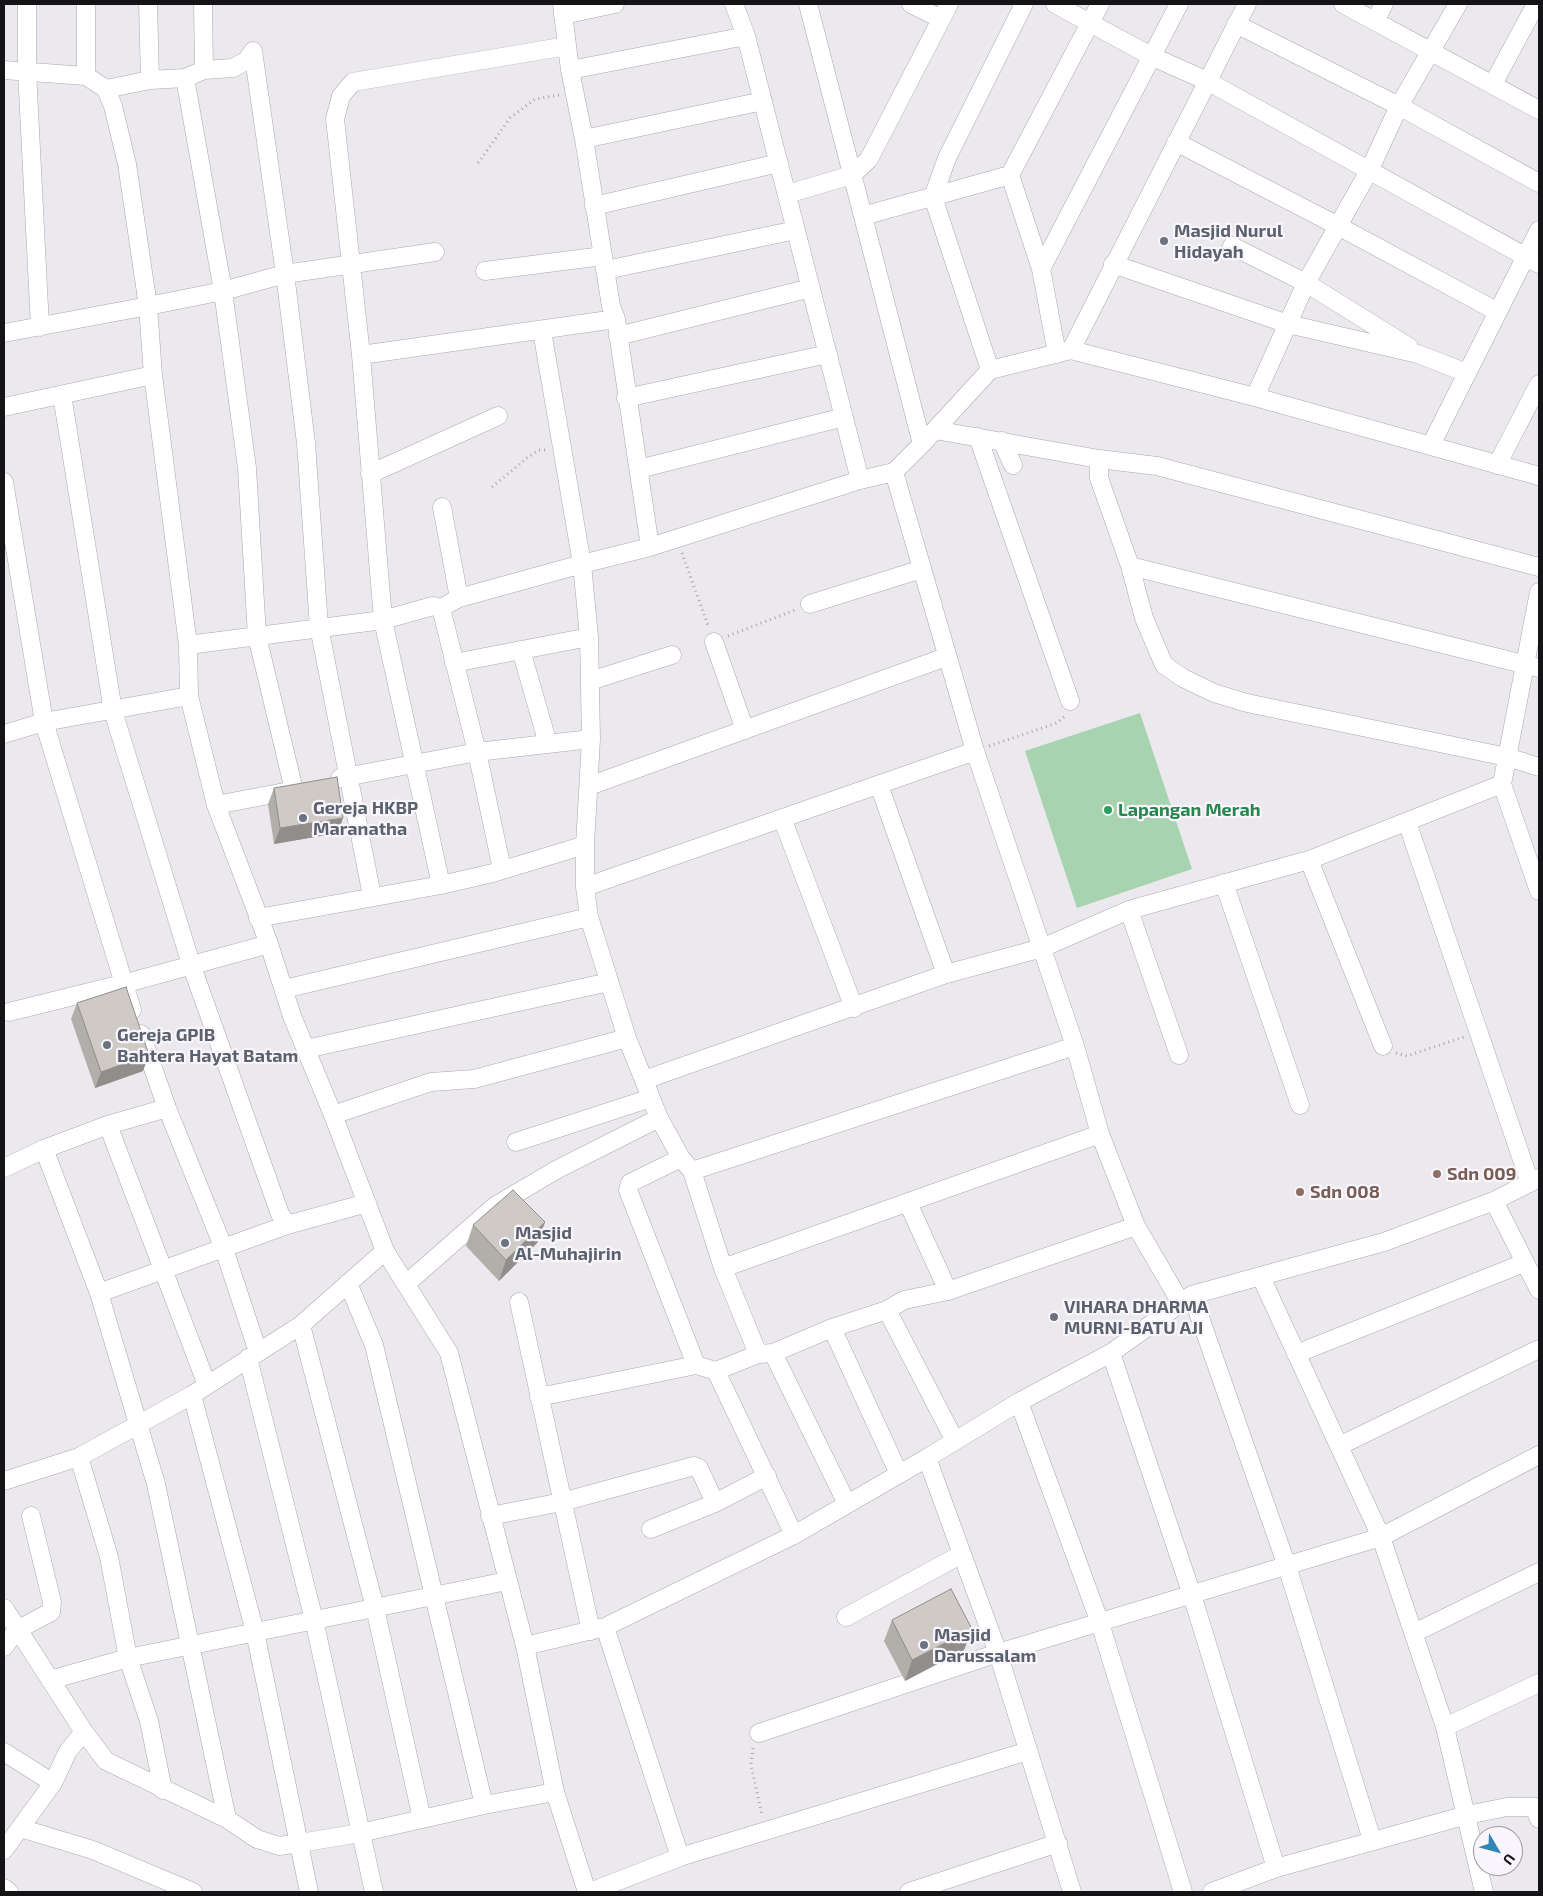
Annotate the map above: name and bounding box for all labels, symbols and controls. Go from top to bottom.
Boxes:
place label: Masjid Nurul Hidayah [1174,220,1283,262]
marker: Masjid Nurul Hidayah [1158,235,1170,247]
place label: Gereja HKBP Maranatha [313,797,418,840]
place label: Lapangan Merah [1118,799,1260,821]
marker: Lapangan Merah [1102,804,1114,816]
marker: Gereja HKBP Maranatha [297,812,309,824]
place label: Gereja GPIB Bahtera Hayat Batam [117,1024,298,1066]
marker: Gereja GPIB Bahtera Hayat Batam [101,1039,113,1051]
place label: Sdn 009 [1447,1163,1516,1185]
marker: Sdn 009 [1431,1168,1443,1180]
place label: Sdn 008 [1310,1181,1380,1203]
marker: Sdn 008 [1294,1186,1306,1198]
place label: Masjid Al-Muhajirin [515,1222,621,1264]
marker: Masjid Al-Muhajirin [499,1237,511,1249]
place label: VIHARA DHARMA MURNI-BATU AJI [1064,1296,1209,1338]
marker: VIHARA DHARMA MURNI-BATU AJI [1048,1311,1060,1323]
place label: Masjid Darussalam [934,1624,1036,1666]
marker: Masjid Darussalam [918,1639,930,1651]
north arrow [1473,1826,1523,1876]
text: U [1500,1851,1519,1869]

